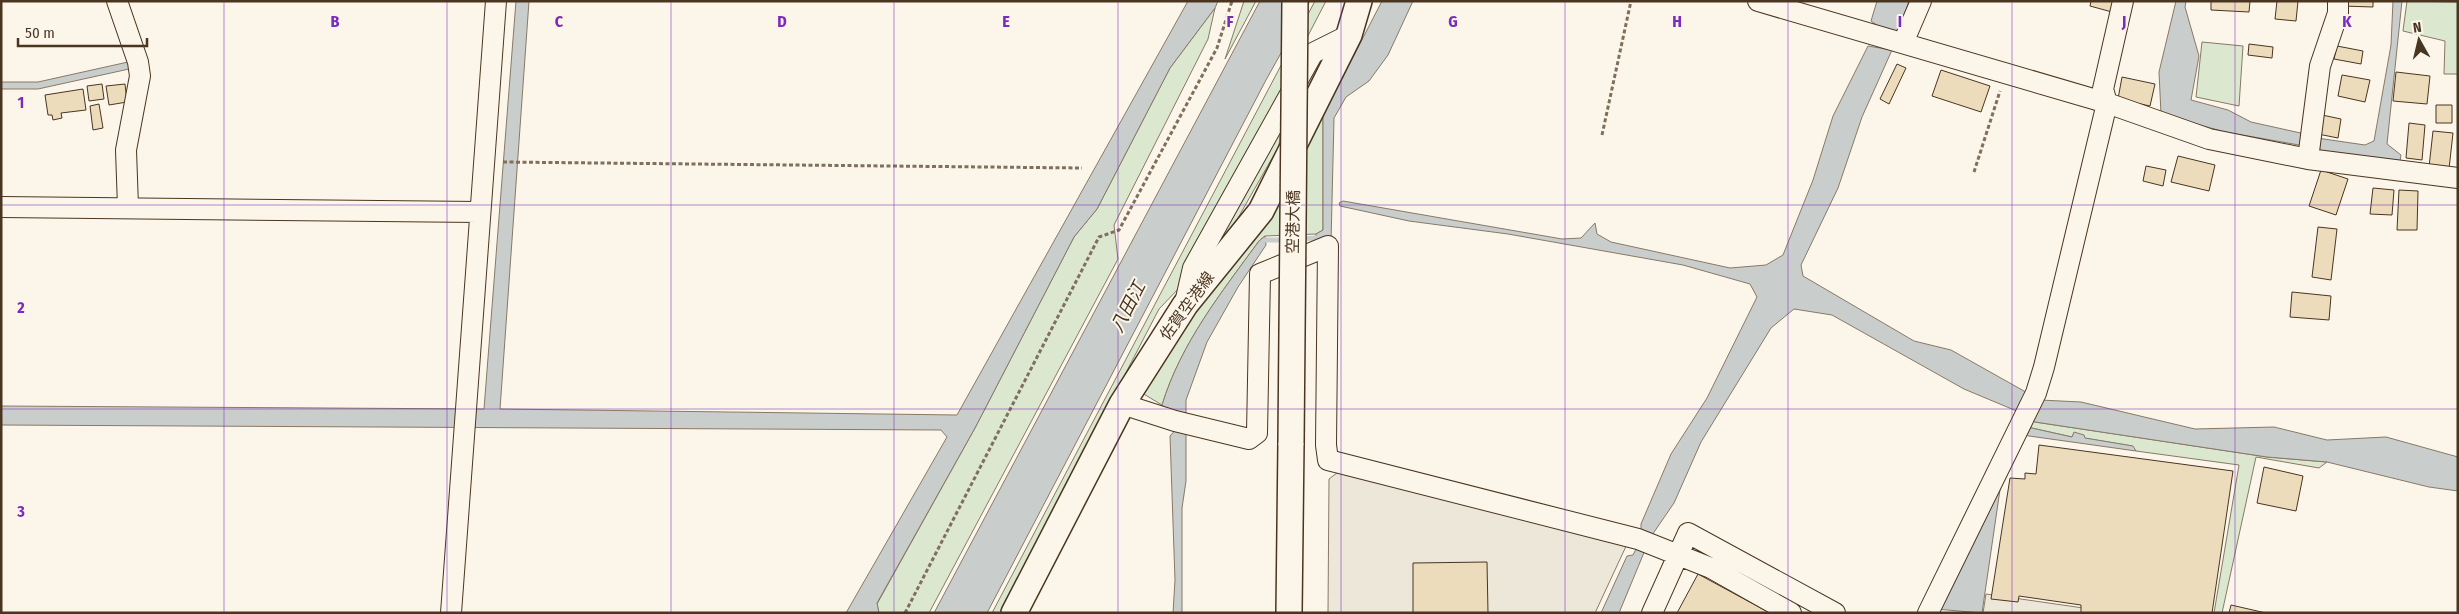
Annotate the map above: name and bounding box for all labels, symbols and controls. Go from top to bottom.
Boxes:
text: B [331,12,340,31]
text: C [555,12,564,31]
text: D [777,12,787,31]
text: E [1002,12,1010,31]
text: F [1226,12,1234,31]
text: G [1448,12,1458,31]
text: H [1672,12,1682,31]
text: I [1898,12,1902,31]
text: J [2121,12,2126,31]
text: K [2342,12,2352,31]
scale bar [18,15,146,47]
north arrow [2394,15,2444,65]
text: N [2412,19,2423,37]
text: 50 m [25,24,55,42]
text: 1 [18,93,24,112]
street label: 空港大橋 [1283,190,1303,254]
street label: 佐賀空港線 [1156,268,1218,344]
water label: 八田江 [1106,276,1151,336]
text: 2 [16,298,25,317]
text: 3 [16,502,25,521]

